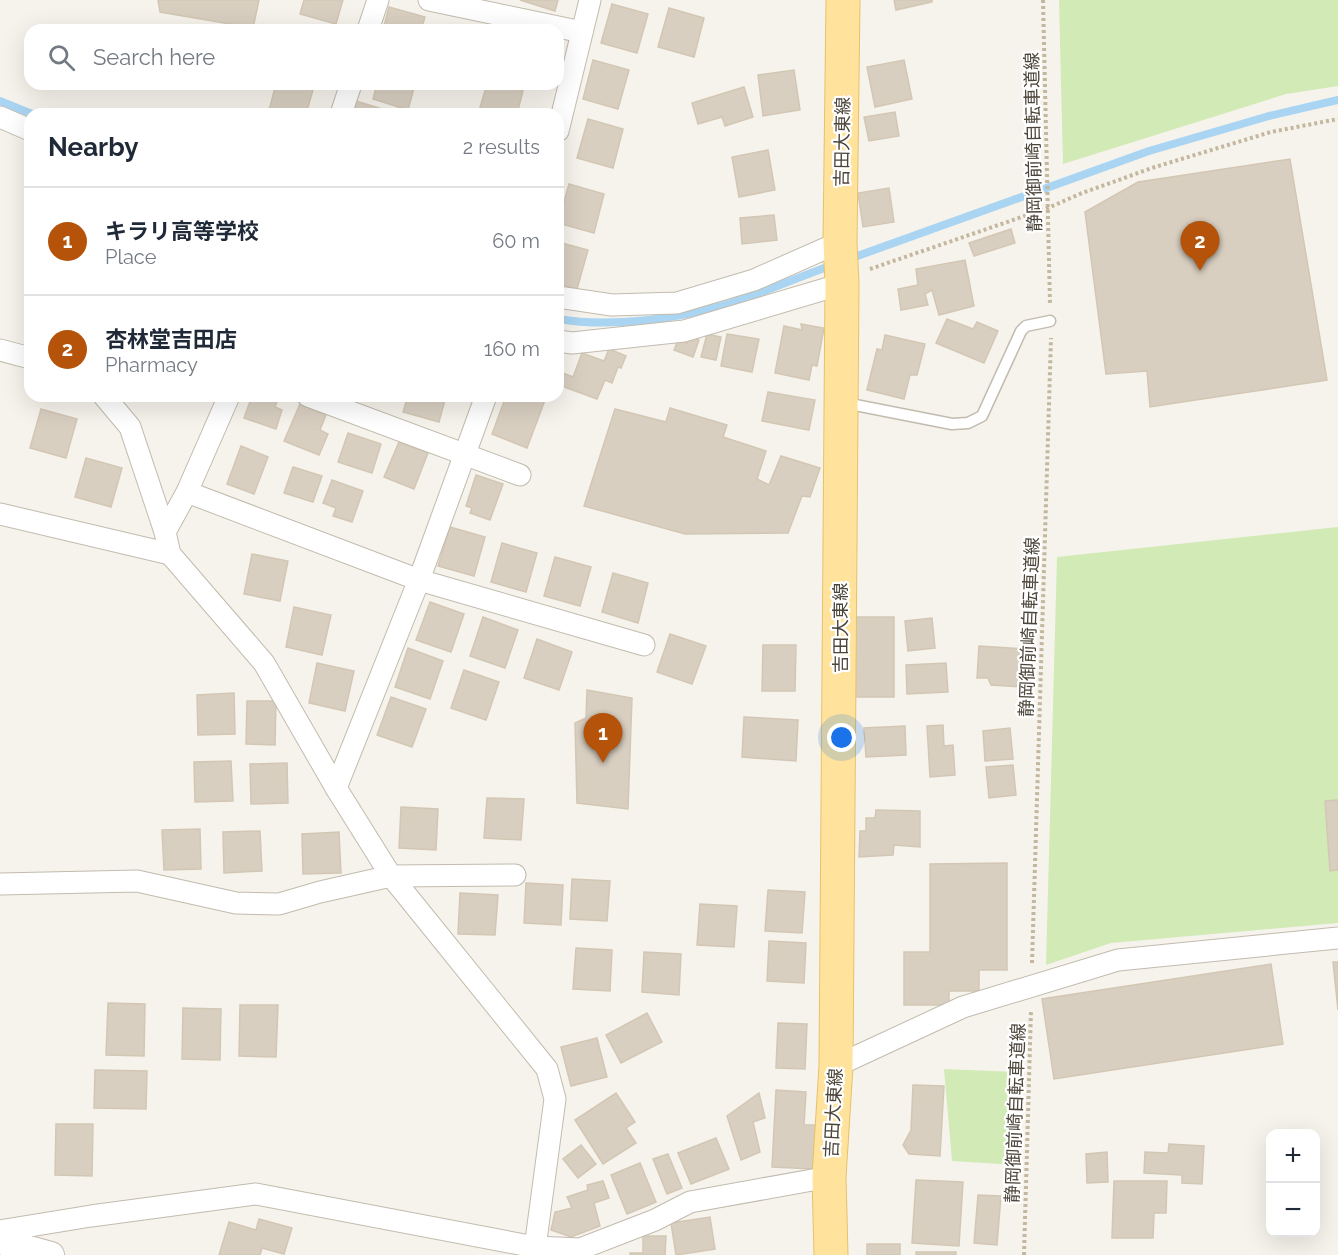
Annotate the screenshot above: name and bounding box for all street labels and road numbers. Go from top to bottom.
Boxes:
street label: 静岡御前崎自転車道線 [1021,52,1045,232]
street label: 吉田大東線 [831,97,853,187]
street label: 静岡御前崎自転車道線 [1015,537,1043,717]
street label: 吉田大東線 [830,583,851,673]
street label: 静岡御前崎自転車道線 [1001,1023,1029,1203]
street label: 吉田大東線 [820,1068,846,1158]

